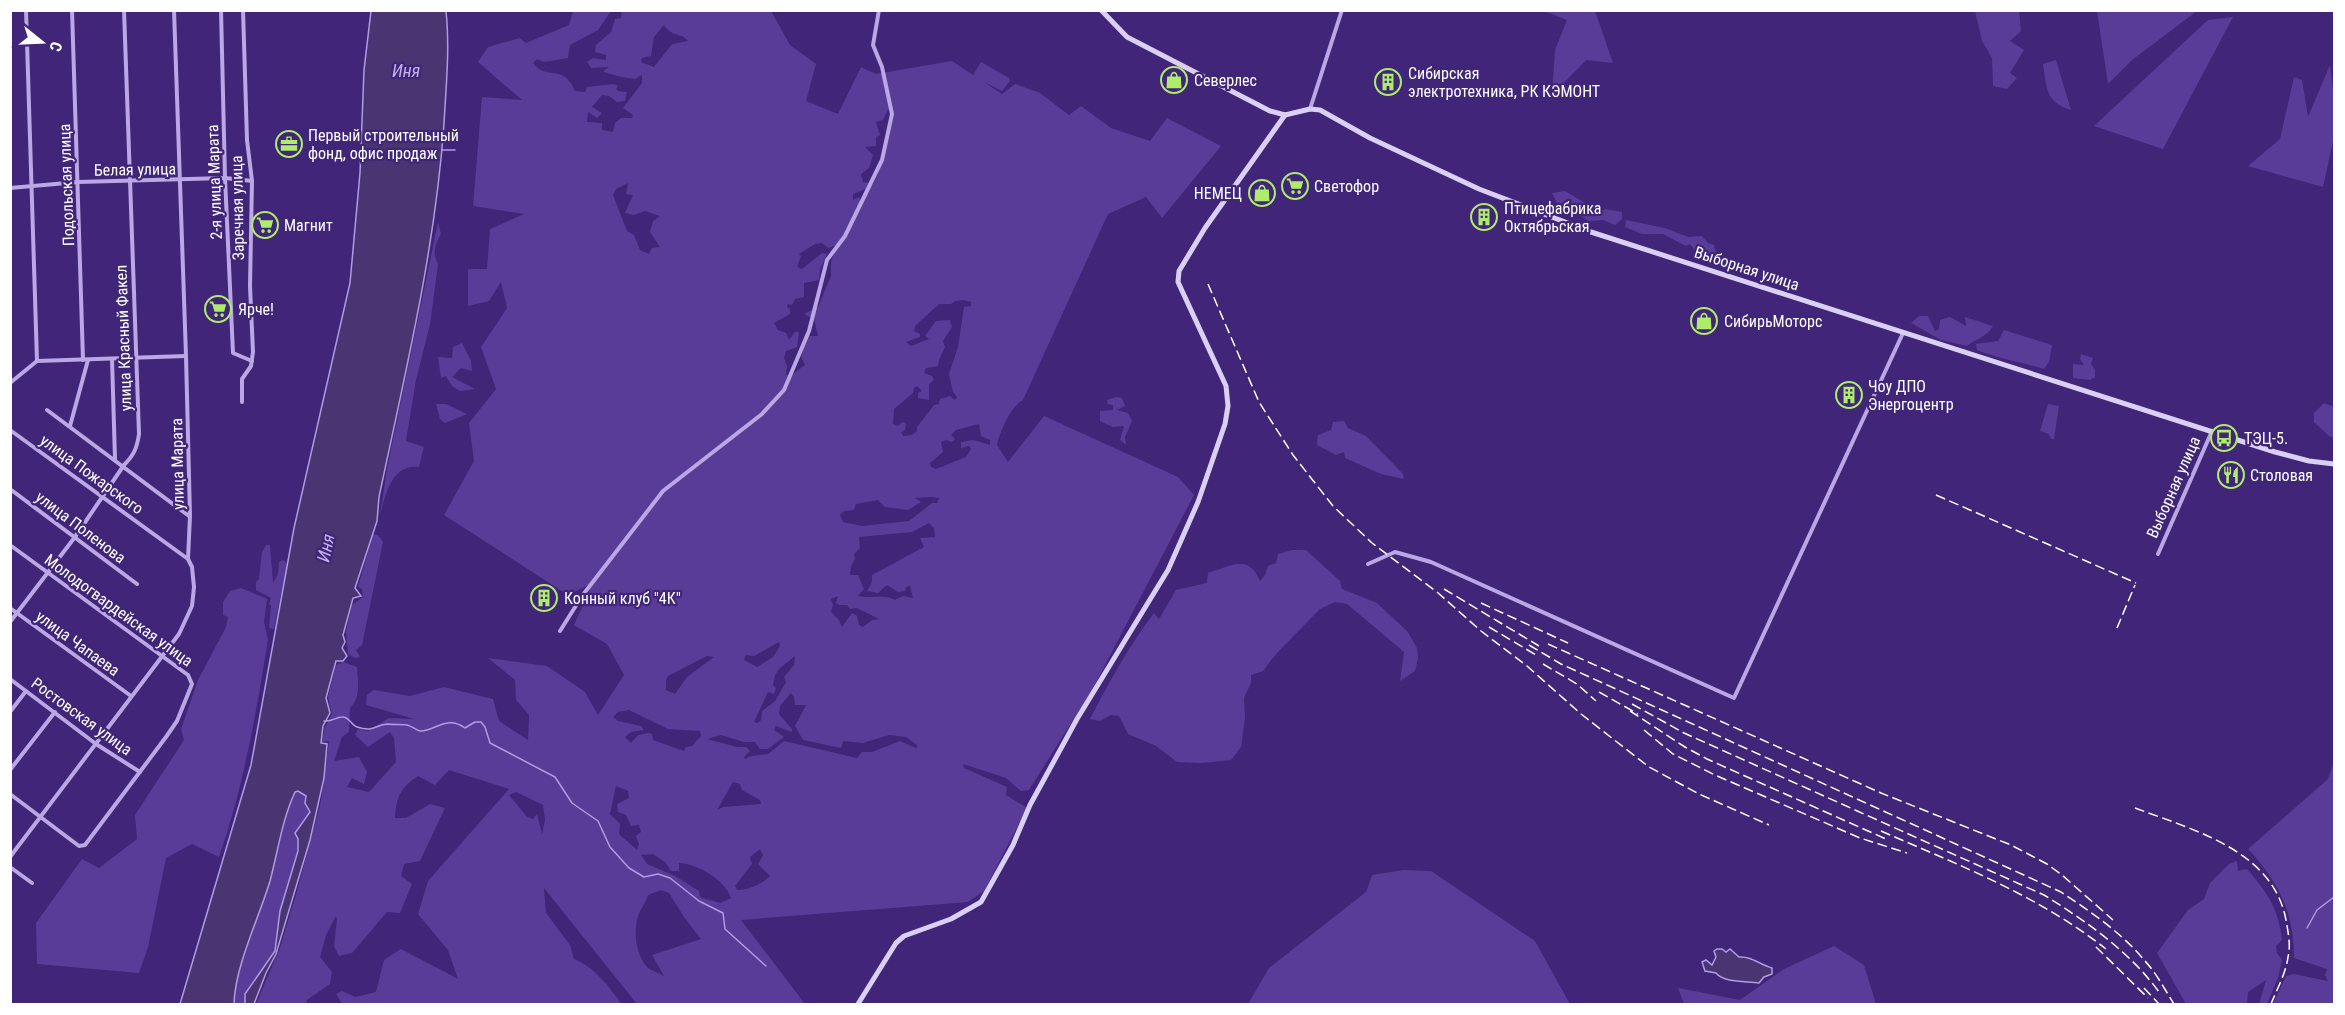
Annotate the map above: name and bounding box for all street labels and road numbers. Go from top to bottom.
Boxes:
street label: Подольская улица [55,123,78,247]
street label: 2-я улица Марата [203,124,226,240]
street label: Заречная улица [227,155,248,261]
street label: Белая улица [94,159,176,180]
street label: Выборная улица [1692,243,1802,294]
street label: улица Красный Факел [111,264,136,412]
street label: улица Марата [167,418,188,510]
street label: улица Пожарского [36,431,147,518]
street label: Выборная улица [2143,433,2204,541]
street label: улица Поленова [32,487,129,567]
street label: Молодогвардейская улица [41,550,197,671]
street label: улица Чапаева [32,607,123,680]
street label: Ростовская улица [28,674,136,759]

